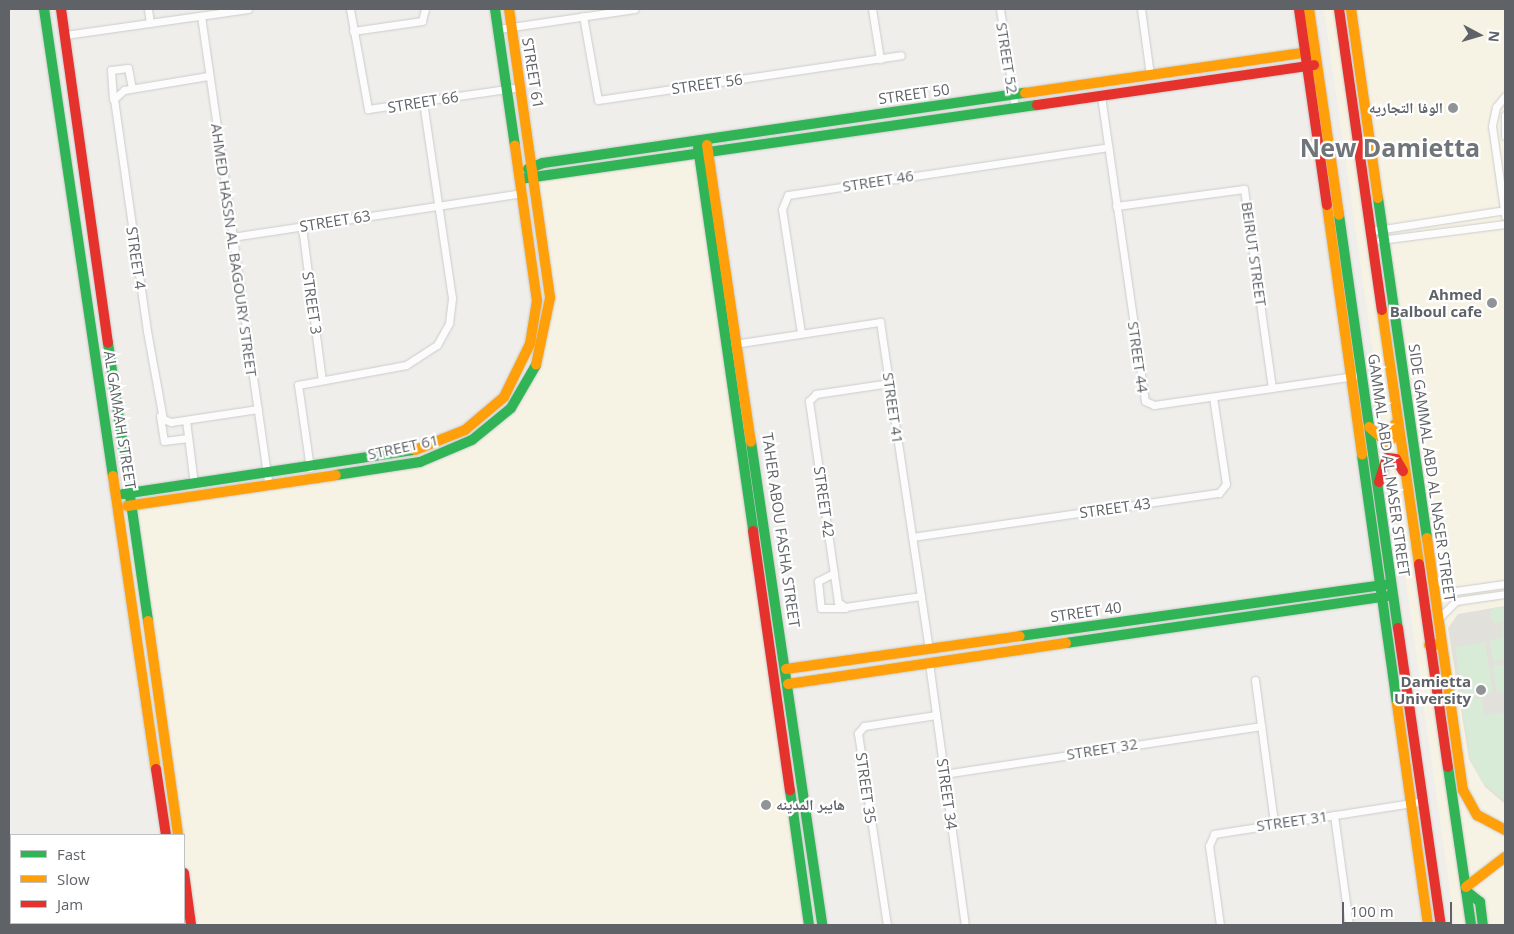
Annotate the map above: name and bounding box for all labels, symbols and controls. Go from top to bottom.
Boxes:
north arrow [1454,10,1504,60]
street label: STREET 52 [993,21,1021,95]
text: N [1484,30,1504,43]
street label: STREET 61 [519,36,547,110]
street label: STREET 56 [670,70,744,98]
street label: STREET 50 [877,80,951,108]
street label: STREET 66 [386,88,460,116]
place label: الوفا التجاريه [1369,99,1443,117]
marker: الوفا التجاريه [1447,102,1459,114]
street label: AHMED HASSN AL BAGOURY STREET [207,122,261,378]
district label: New Damietta [1300,132,1480,162]
street label: STREET 46 [841,167,915,195]
street label: BEIRUT STREET [1238,201,1270,307]
street label: STREET 63 [298,207,372,235]
street label: STREET 4 [123,225,149,291]
street label: STREET 3 [299,270,325,336]
place label: Ahmed Balboul cafe [1390,285,1482,320]
marker: Ahmed Balboul cafe [1486,297,1498,309]
street label: STREET 44 [1124,320,1152,394]
street label: SIDE GAMMAL ABD AL NASER STREET [1405,343,1459,603]
street label: AL GAMAAH STREET [100,350,140,490]
street label: GAMMAL ABD AL NASER STREET [1364,352,1414,578]
street label: STREET 41 [879,371,907,445]
street label: STREET 61 [366,431,440,463]
street label: TAHER ABOU FASHA STREET [758,431,804,629]
street label: STREET 42 [810,465,838,539]
street label: STREET 43 [1078,494,1152,522]
street label: STREET 40 [1049,598,1123,626]
place label: Damietta University [1394,672,1471,707]
marker: Damietta University [1475,684,1487,696]
street label: STREET 32 [1065,735,1139,763]
street label: STREET 35 [852,751,880,825]
street label: STREET 34 [933,757,961,831]
place label: هايبر المدينه [776,796,845,814]
marker: هايبر المدينه [760,799,772,811]
street label: STREET 31 [1255,807,1329,835]
legend [10,834,185,924]
text: Fast [57,844,86,864]
text: Slow [57,869,90,889]
scale bar [1344,892,1454,924]
text: Jam [57,894,83,914]
text: 100 m [1350,901,1394,921]

